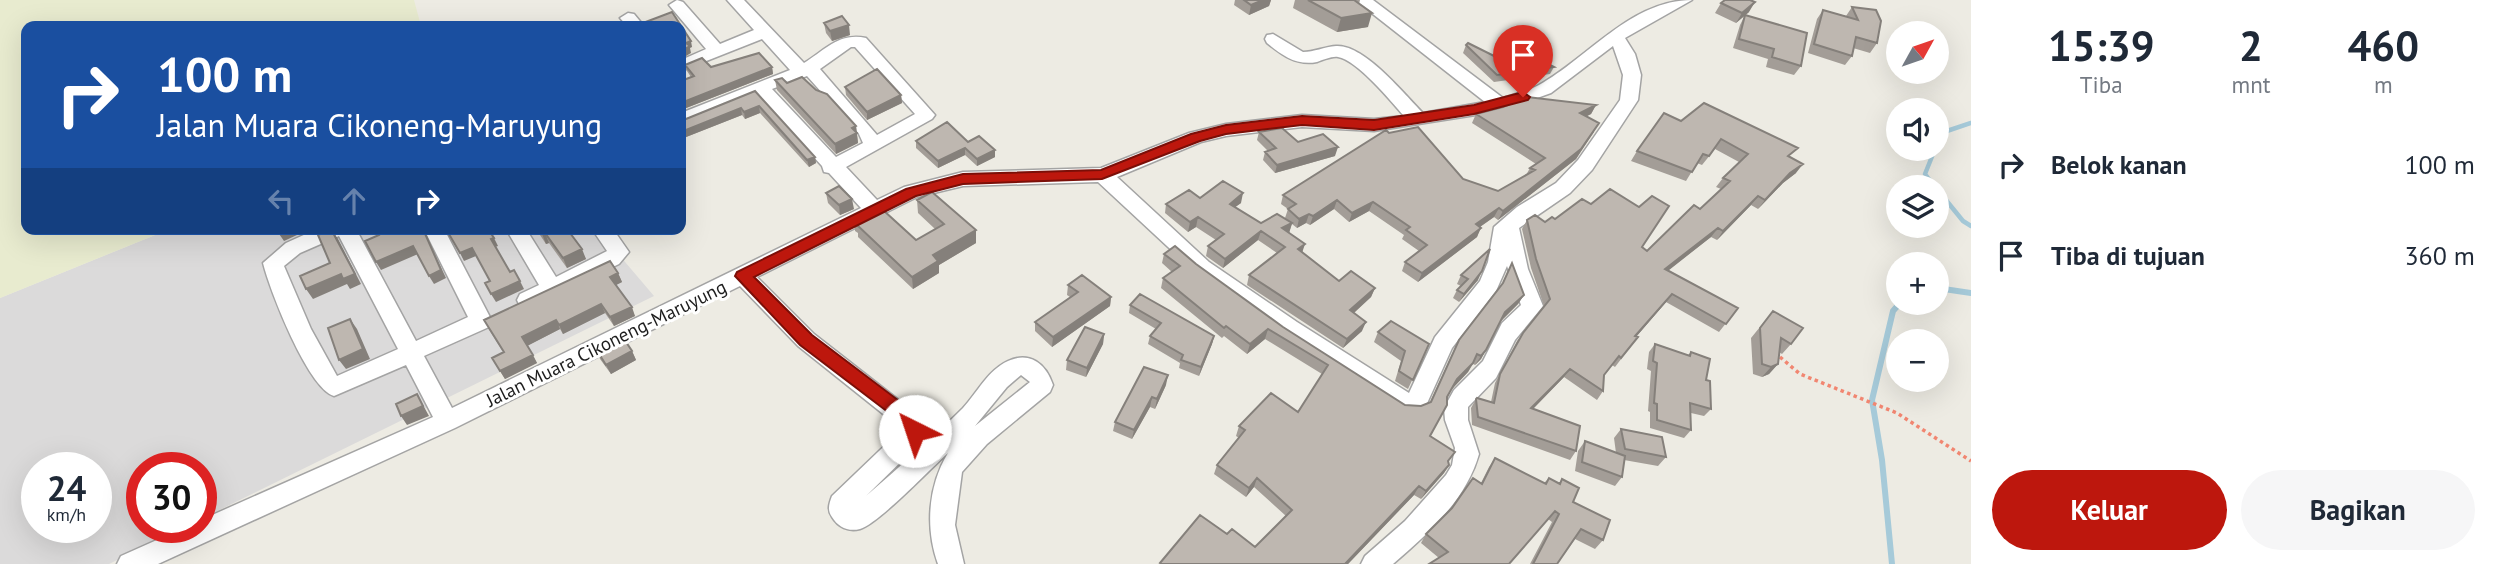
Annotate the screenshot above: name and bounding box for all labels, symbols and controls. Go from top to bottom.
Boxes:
text: 15:39 [2048,18,2155,73]
text: 2 [2239,18,2263,73]
text: 460 [2348,18,2419,73]
north arrow [1886,21,1950,84]
map controls [1886,21,1949,392]
pin [1493,25,1553,97]
icon: arrive [1504,36,1542,74]
text: 100 m [157,42,292,106]
icon: right [42,49,133,140]
text: Tiba [2080,70,2123,99]
text: mnt [2232,70,2271,99]
text: m [2374,70,2393,99]
button: sound [1886,98,1949,161]
text: Jalan Muara Cikoneng-Maruyung [157,104,602,146]
icon: right [1992,146,2030,184]
text: Belok kanan [2051,148,2187,181]
text: 100 m [2404,148,2475,181]
button: layers [1886,175,1949,238]
icon: left [262,182,300,220]
icon: ahead [335,182,373,220]
icon: right [408,182,446,220]
icon: arrive [1992,237,2030,275]
text: Tiba di tujuan [2051,239,2205,272]
text: 360 m [2404,239,2475,272]
button: + [1886,252,1949,315]
street label: Jalan Muara Cikoneng-Maruyung [481,274,730,412]
button: − [1886,329,1949,392]
position arrow [878,394,952,468]
speed limit sign: 30 [126,452,217,543]
text: 24 [47,465,86,511]
button: Keluar [1992,470,2227,550]
button: Bagikan [2241,470,2475,550]
text: km/h [47,503,86,526]

